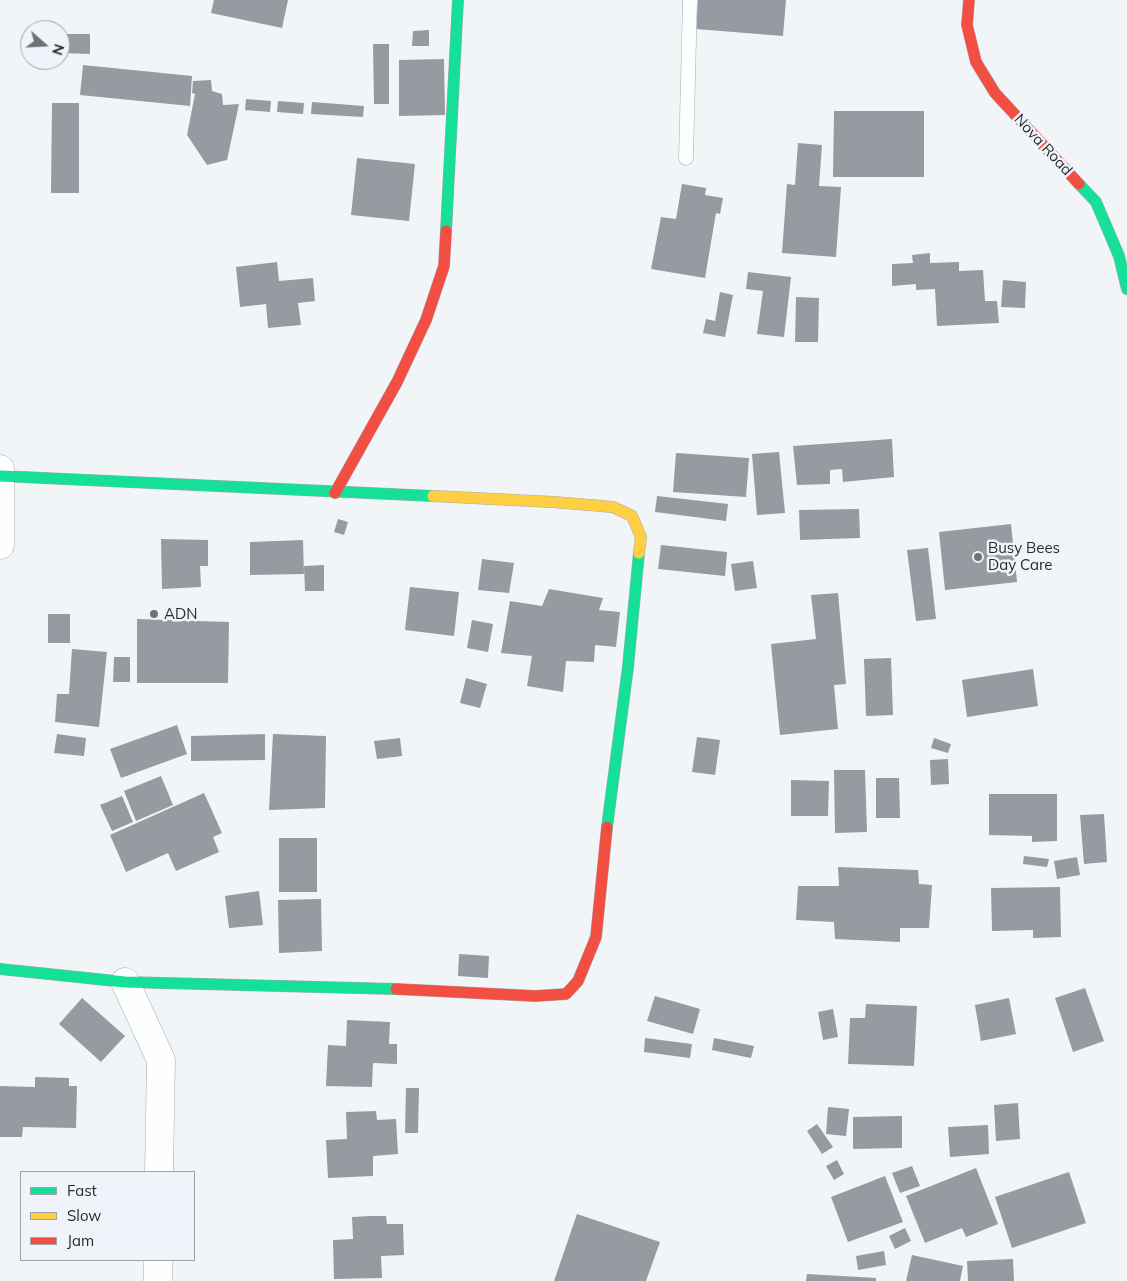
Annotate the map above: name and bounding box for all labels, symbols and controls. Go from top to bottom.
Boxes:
north arrow [20,20,70,70]
text: N [48,42,68,57]
street label: Nova Road [1010,111,1076,179]
place label: Busy Bees Day Care [988,539,1060,574]
marker: Busy Bees Day Care [972,551,984,563]
place label: ADN [164,605,197,623]
marker: ADN [148,608,160,620]
legend [20,1171,195,1261]
text: Fast [67,1181,97,1200]
text: Slow [67,1206,101,1225]
text: Jam [67,1231,94,1250]

